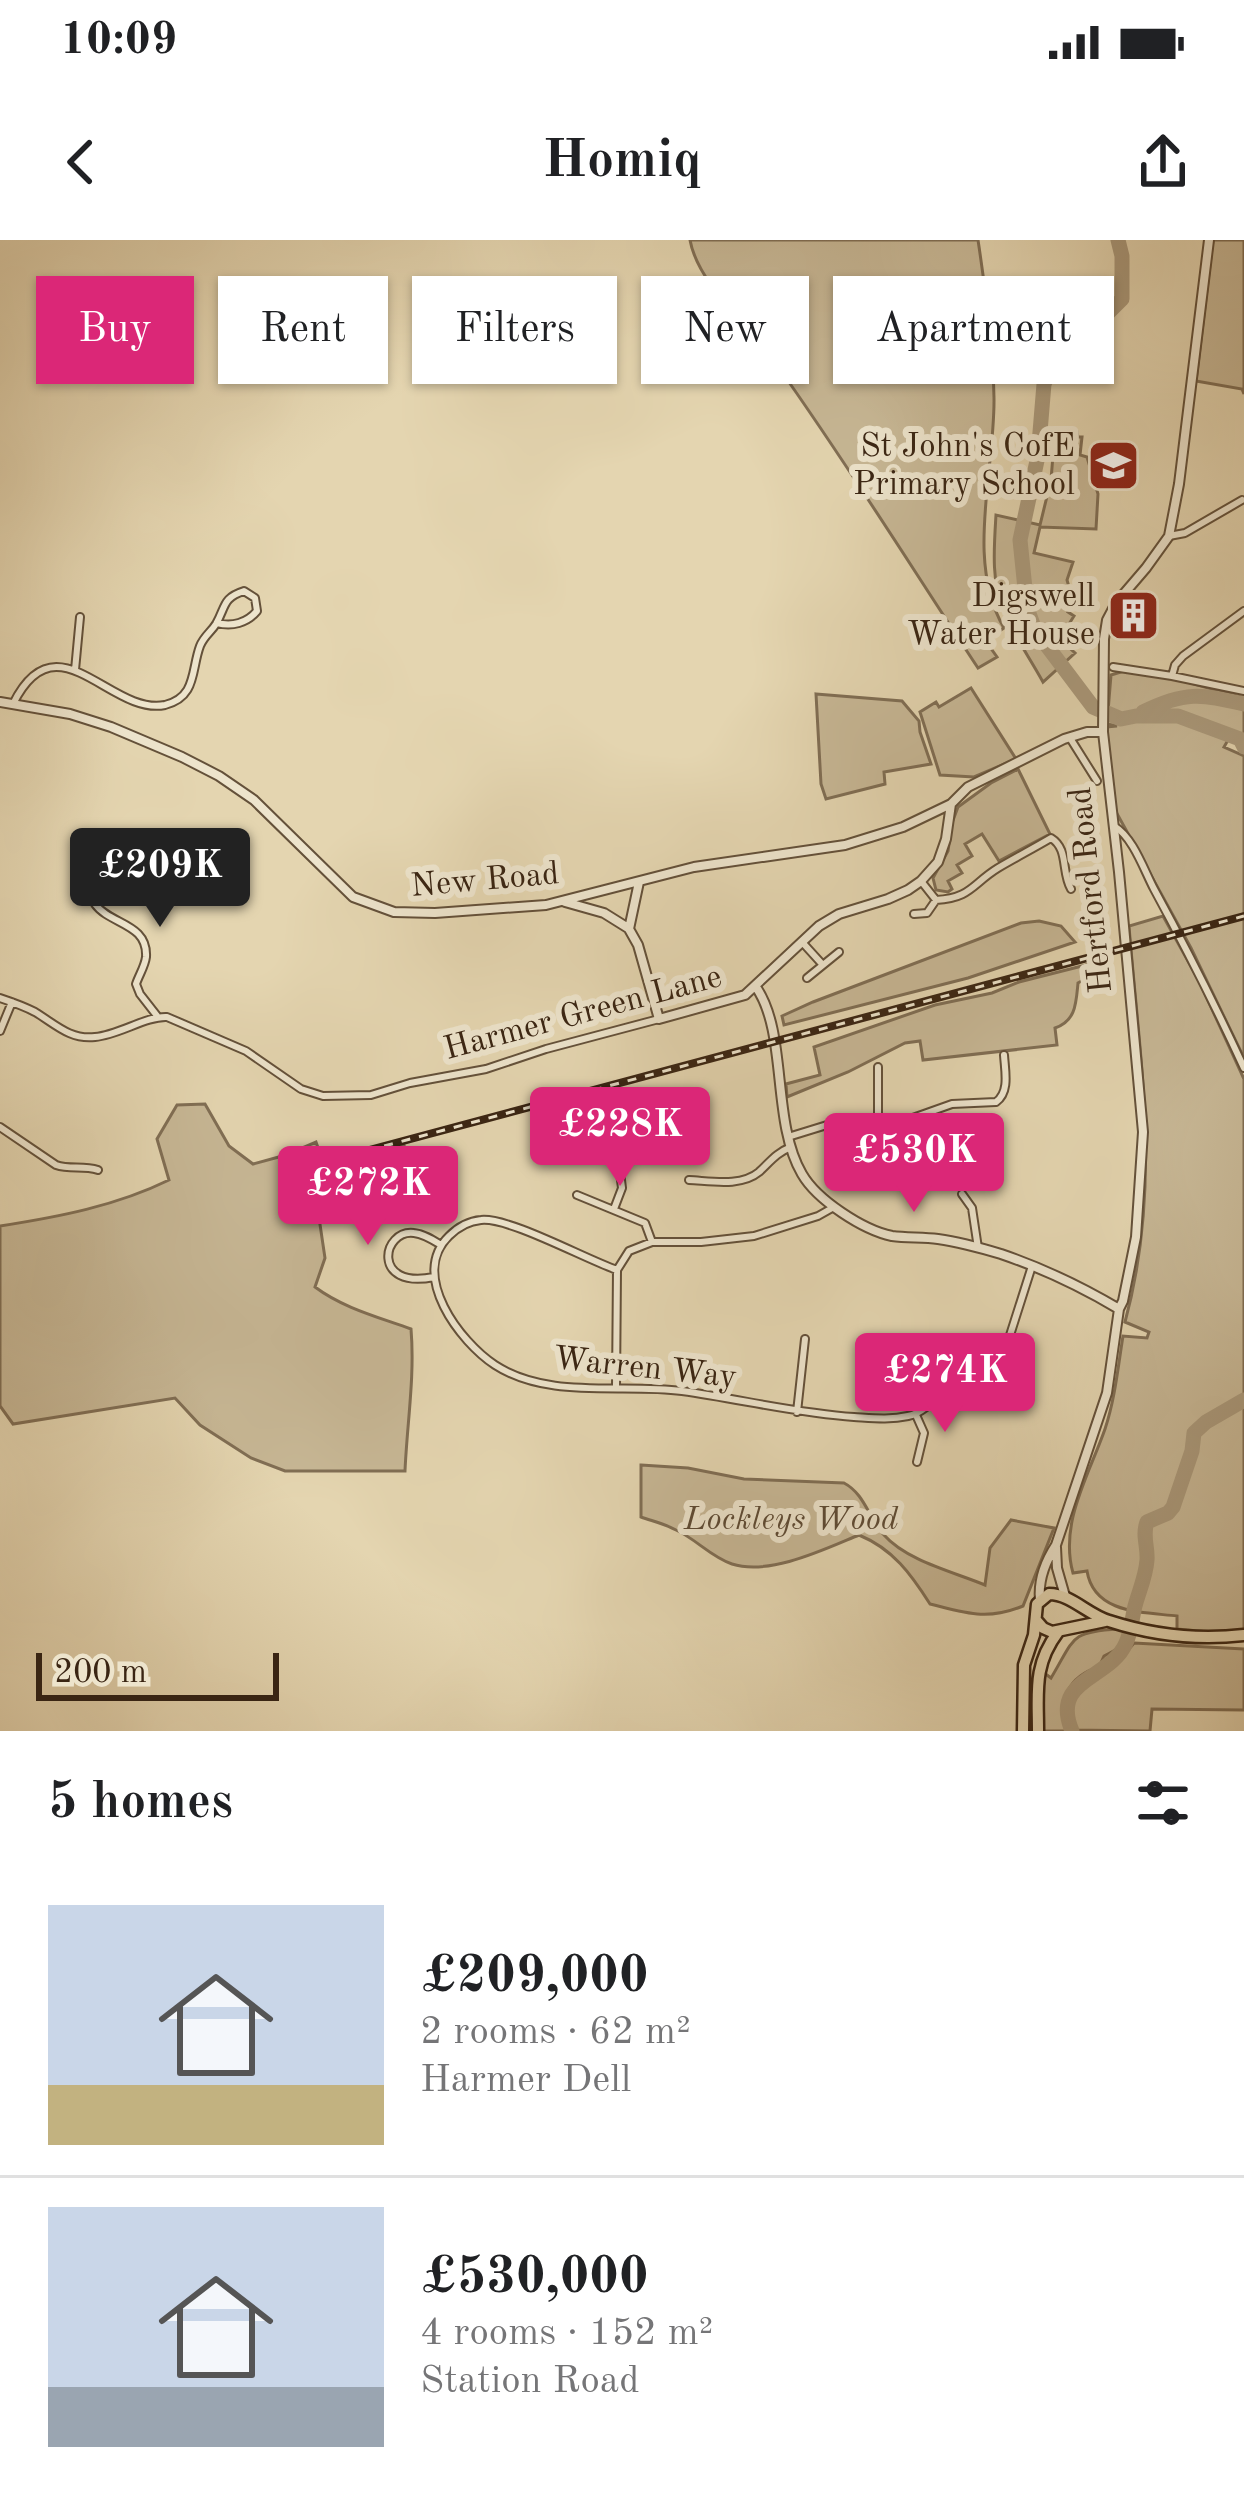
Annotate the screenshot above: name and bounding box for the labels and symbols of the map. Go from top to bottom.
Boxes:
place label: St John's CofE Primary School [853,431,1075,502]
school or university icon: St John's CofE Primary School [1086,438,1142,494]
place label: Digswell Water House [907,581,1095,652]
building icon: Digswell Water House [1106,588,1162,644]
street label: Hertford Road [1065,785,1119,995]
pin: £209K [76,828,244,930]
street label: New Road [409,858,561,904]
street label: Harmer Green Lane [441,961,725,1067]
pin: £228K [536,1087,704,1189]
pin: £530K [830,1113,998,1215]
pin: £272K [284,1146,452,1248]
pin: £274K [861,1333,1029,1435]
street label: Warren Way [552,1343,738,1395]
park label: Lockleys Wood [683,1504,899,1537]
scale bar [36,1647,279,1700]

